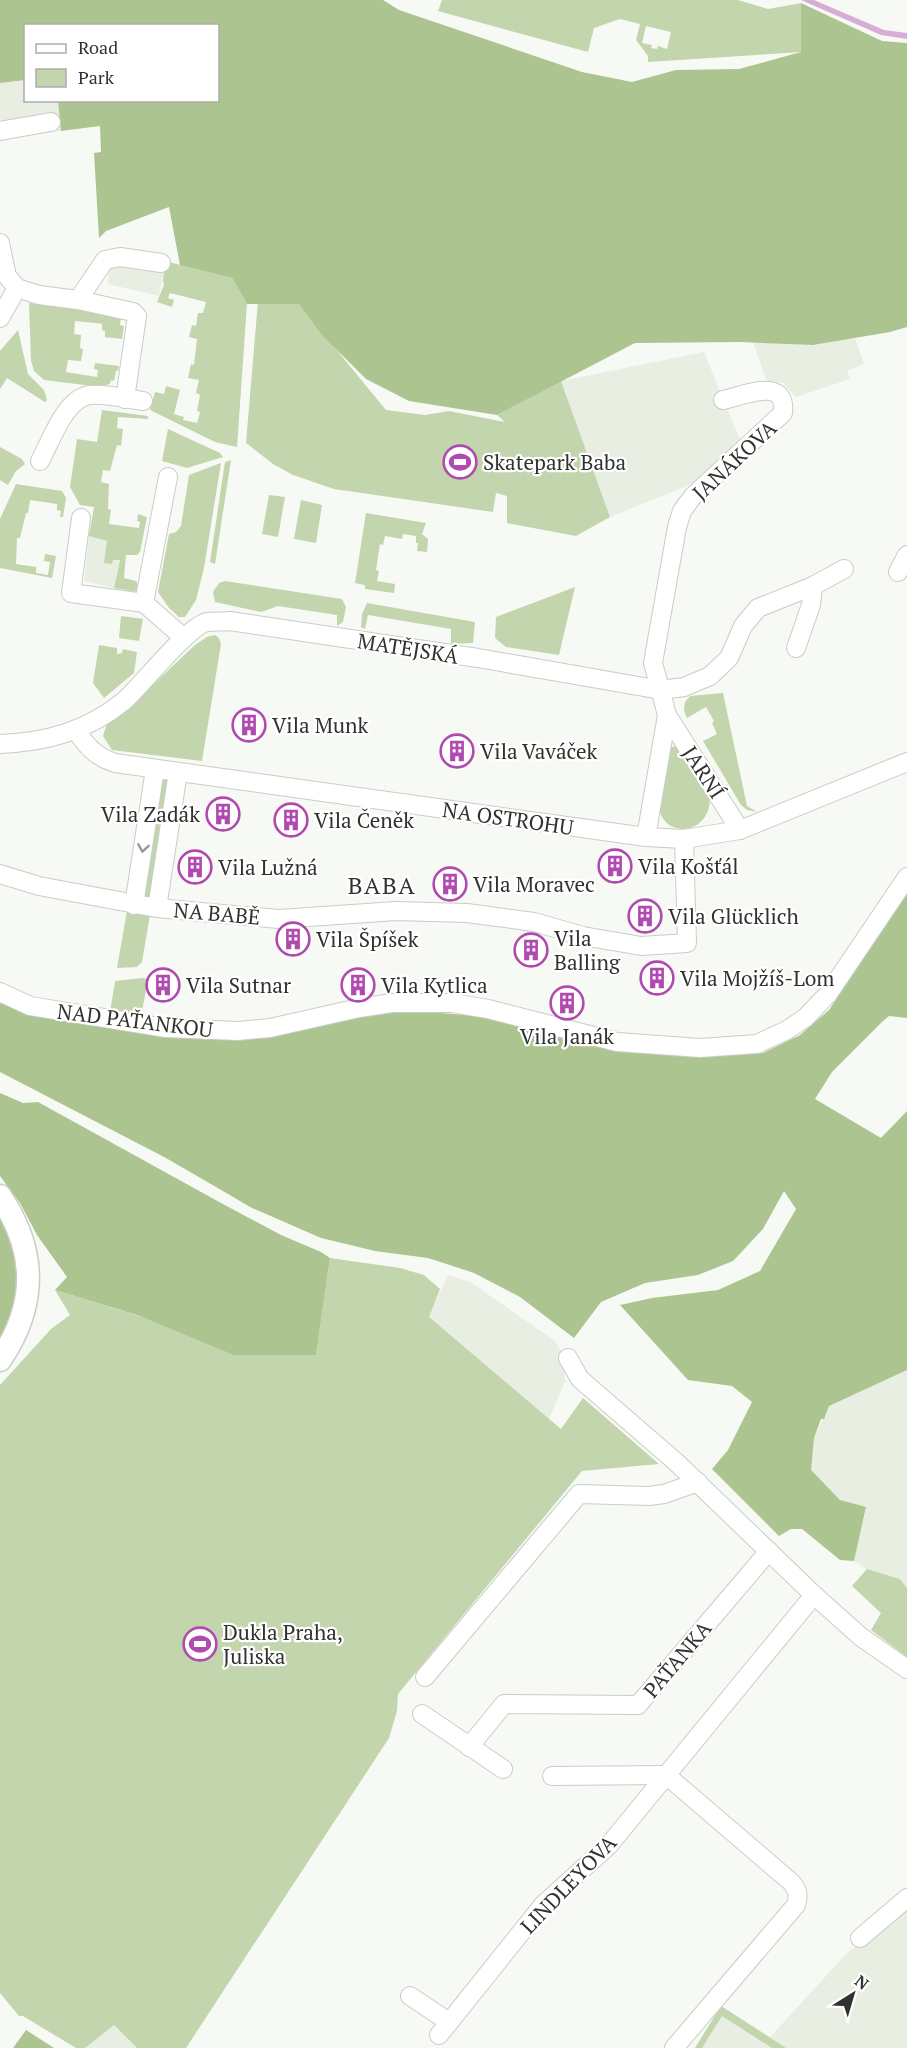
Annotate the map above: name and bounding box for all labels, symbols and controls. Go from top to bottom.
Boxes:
legend [24,24,219,102]
text: Road [78,35,118,59]
text: Park [78,65,115,89]
street label: JANÁKOVA [686,413,783,506]
sports icon: Skatepark Baba [442,444,478,480]
place label: Skatepark Baba [483,448,627,476]
street label: MATĚJSKÁ [355,626,461,670]
building icon: Vila Munk [231,707,267,743]
place label: Vila Munk [272,711,368,739]
building icon: Vila Vaváček [439,733,475,769]
place label: Vila Vaváček [480,737,598,765]
street label: JARNÍ [677,740,732,804]
street label: NA OSTROHU [441,795,575,841]
building icon: Vila Zadák [205,796,241,832]
place label: Vila Zadák [101,800,200,828]
building icon: Vila Čeněk [273,802,309,838]
place label: Vila Čeněk [314,806,414,834]
one-way arrow [138,843,150,852]
building icon: Vila Košťál [597,848,633,884]
building icon: Vila Lužná [177,849,213,885]
place label: Vila Košťál [638,852,739,880]
place label: Vila Lužná [218,853,318,881]
building icon: Vila Moravec [432,866,468,902]
district label: BABA [348,869,416,901]
place label: Vila Moravec [473,870,595,898]
street label: NA BABĚ [173,895,261,931]
building icon: Vila Glücklich [627,898,663,934]
place label: Vila Glücklich [668,902,799,930]
building icon: Vila Špíšek [275,921,311,957]
place label: Vila Balling [554,924,621,976]
place label: Vila Špíšek [316,925,419,953]
building icon: Vila Balling [513,932,549,968]
building icon: Vila Mojžíš-Lom [639,960,675,996]
place label: Vila Mojžíš-Lom [680,964,834,992]
building icon: Vila Sutnar [145,967,181,1003]
building icon: Vila Kytlica [340,967,376,1003]
place label: Vila Sutnar [186,971,291,999]
place label: Vila Kytlica [381,971,488,999]
building icon: Vila Janák [549,985,585,1021]
street label: NAD PAŤANKOU [55,997,215,1043]
place label: Vila Janák [520,1022,614,1050]
street label: PAŤANKA [637,1614,718,1703]
place label: Dukla Praha, Juliska [223,1618,343,1670]
sports icon: Dukla Praha, Juliska [182,1626,218,1662]
street label: LINDLEYOVA [514,1828,623,1939]
north arrow [823,1964,883,2024]
text: N [851,1970,873,1994]

